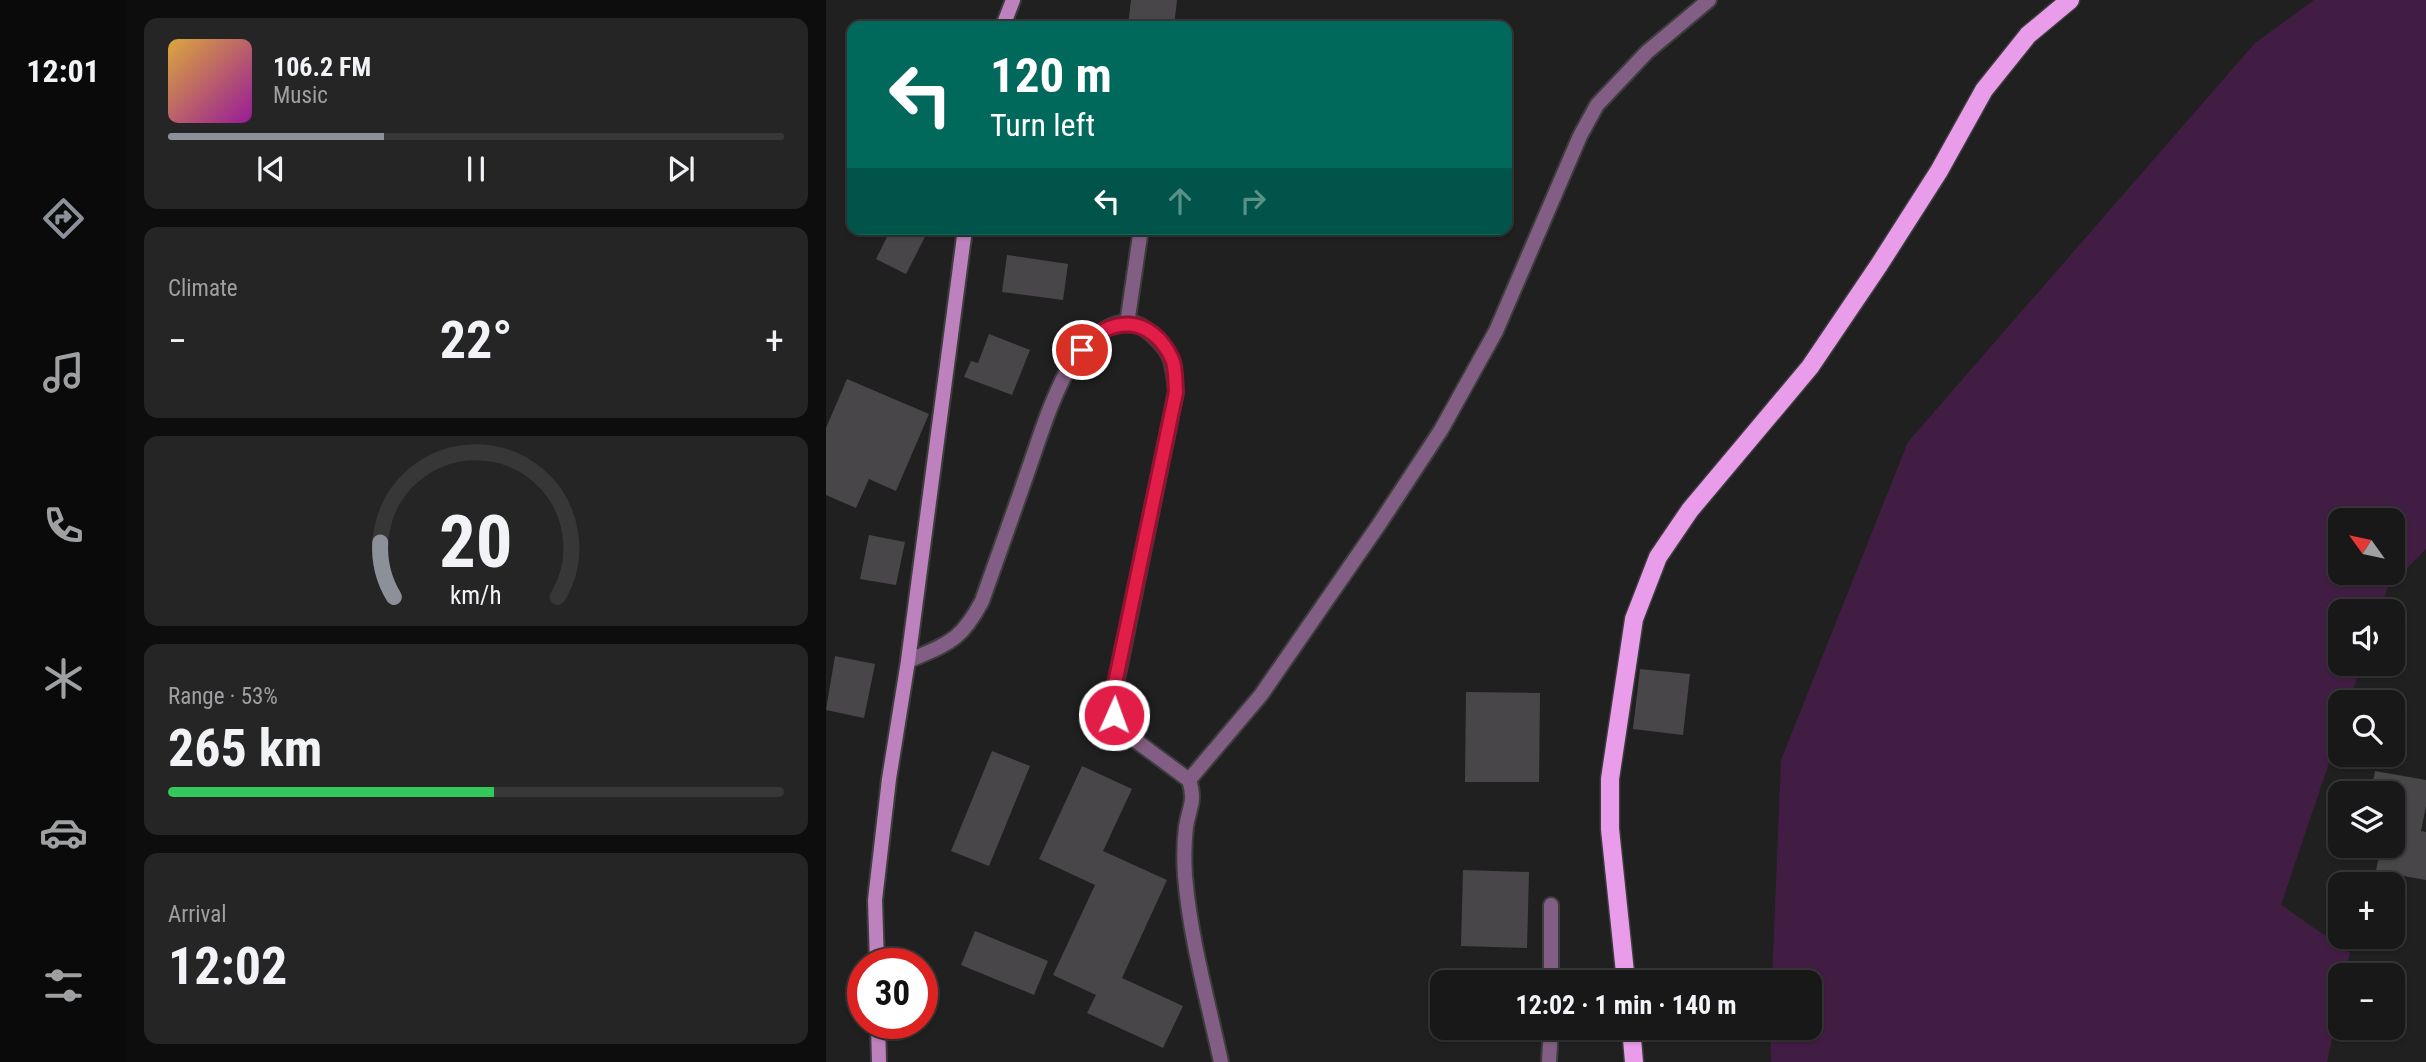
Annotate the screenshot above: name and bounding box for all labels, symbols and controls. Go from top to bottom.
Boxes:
text: 120 m [990,47,1112,104]
icon: left [875,49,966,140]
text: 12:01 [26,52,100,90]
text: 106.2 FM [273,52,371,82]
text: Music [273,82,328,109]
text: Turn left [990,106,1095,144]
icon: previous [252,150,290,188]
icon: pause [457,150,495,188]
icon: next [662,150,700,188]
icon: left [1088,182,1126,220]
icon: ahead [1161,182,1199,220]
icon: right [1234,182,1272,220]
icon: directions [39,194,88,243]
text: Climate [168,275,238,302]
text: 22° [440,310,512,371]
text: − [168,319,187,363]
text: + [765,319,784,363]
pin [1052,320,1112,380]
icon: arrive [1063,331,1101,369]
icon: music [39,348,88,397]
text: 20 [439,499,513,585]
icon: phone [39,501,88,550]
north arrow [2328,508,2404,584]
map controls [2328,508,2405,1040]
text: km/h [450,581,502,610]
button: sound [2328,599,2405,676]
icon: climate [39,654,88,703]
position arrow [1077,678,1151,752]
text: Range · 53% [168,683,278,710]
button: search [2328,690,2405,767]
text: 265 km [168,718,322,779]
button: layers [2328,781,2405,858]
icon: car [39,808,88,857]
button: + [2328,872,2405,949]
text: Arrival [168,901,227,928]
text: 12:02 [168,936,287,997]
speed limit sign: 30 [847,948,938,1039]
icon: filters [39,961,88,1010]
button: − [2328,963,2405,1040]
text: 12:02 · 1 min · 140 m [1516,990,1736,1020]

